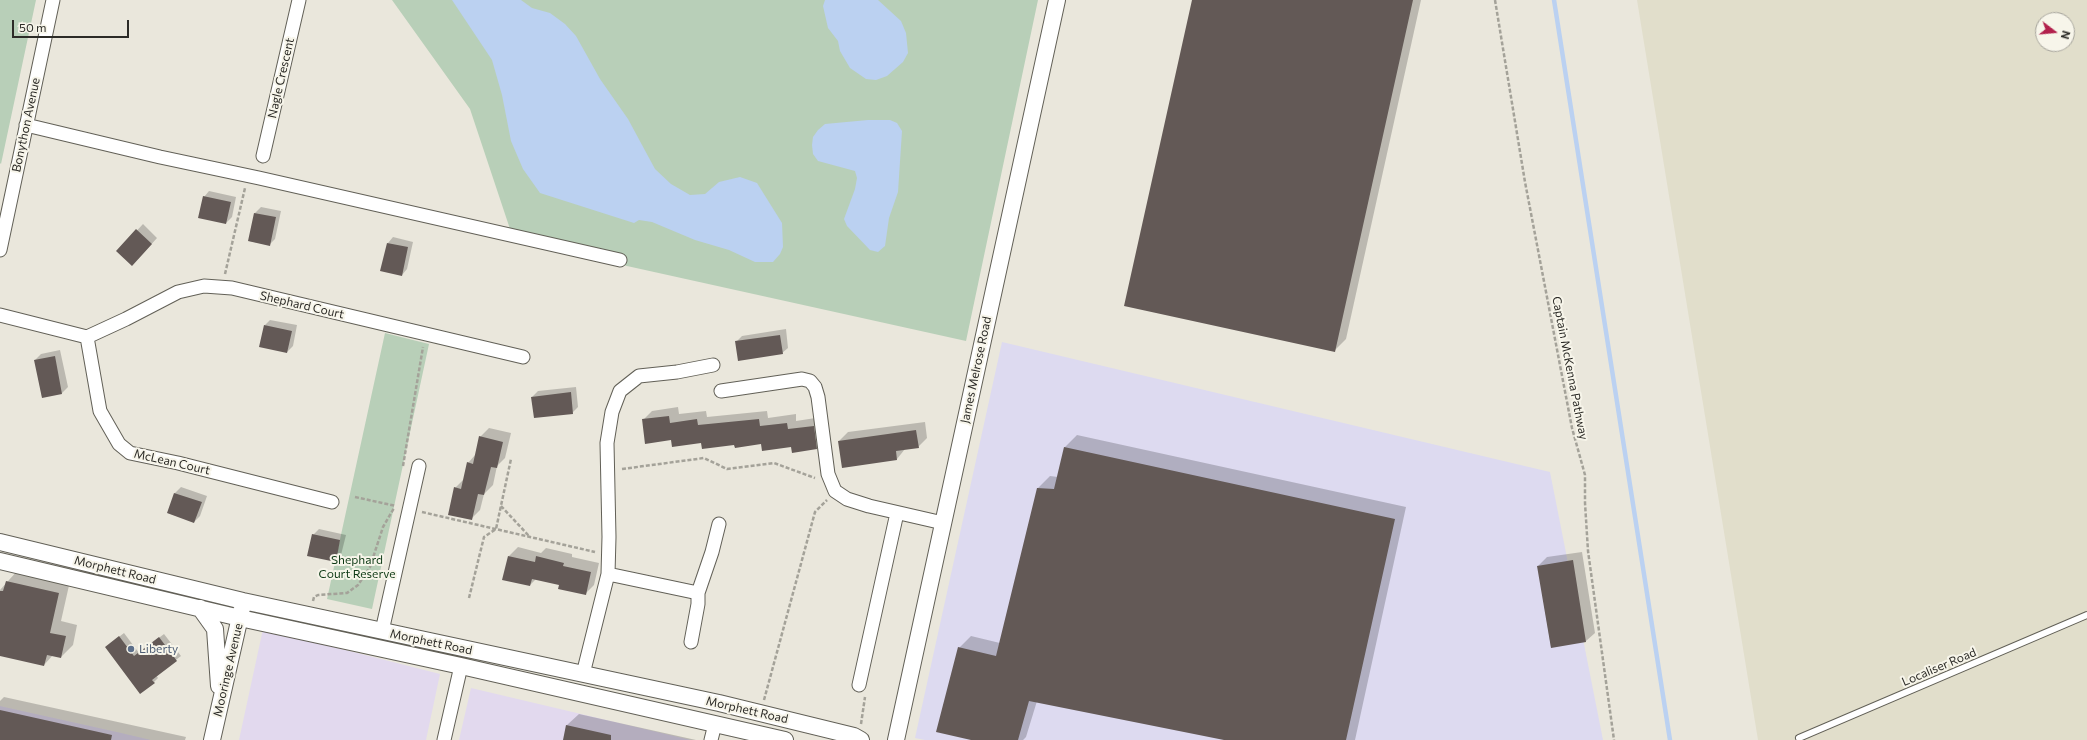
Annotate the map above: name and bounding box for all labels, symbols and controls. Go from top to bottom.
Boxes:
scale bar [14,12,131,38]
north arrow [2035,12,2075,52]
text: 50 m [19,20,47,34]
text: N [2059,29,2073,41]
street label: Nagle Crescent [265,36,297,120]
street label: Bonython Avenue [9,77,43,173]
street label: Shephard Court [258,288,346,322]
street label: Captain McKenna Pathway [1549,295,1591,441]
street label: James Melrose Road [958,315,994,425]
street label: McLean Court [132,446,212,478]
street label: Morphett Road [73,553,157,587]
park label: Shephard Court Reserve [319,553,395,581]
street label: Mooringe Avenue [210,622,246,718]
street label: Morphett Road [389,626,473,658]
place label: Liberty [139,642,178,656]
marker: Liberty [126,644,136,654]
street label: Localiser Road [1900,645,1978,689]
street label: Morphett Road [705,694,789,726]

